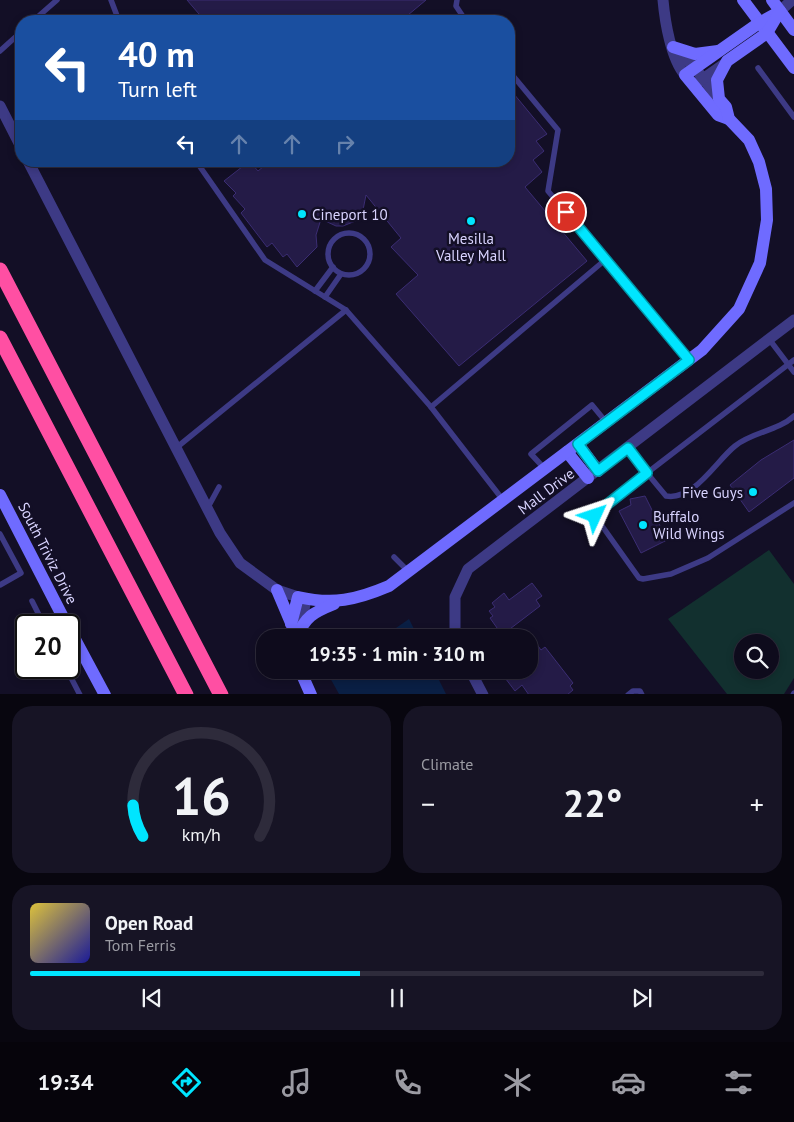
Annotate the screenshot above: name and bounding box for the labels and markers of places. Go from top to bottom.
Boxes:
pin [545,191,587,233]
place label: Cineport 10 [312,205,388,224]
marker: Cineport 10 [296,208,308,220]
marker: Mesilla Valley Mall [465,215,477,227]
place label: Mesilla Valley Mall [435,229,507,265]
place label: Five Guys [682,483,743,502]
marker: Five Guys [747,486,759,498]
place label: Buffalo Wild Wings [653,507,725,543]
marker: Buffalo Wild Wings [637,519,649,531]

